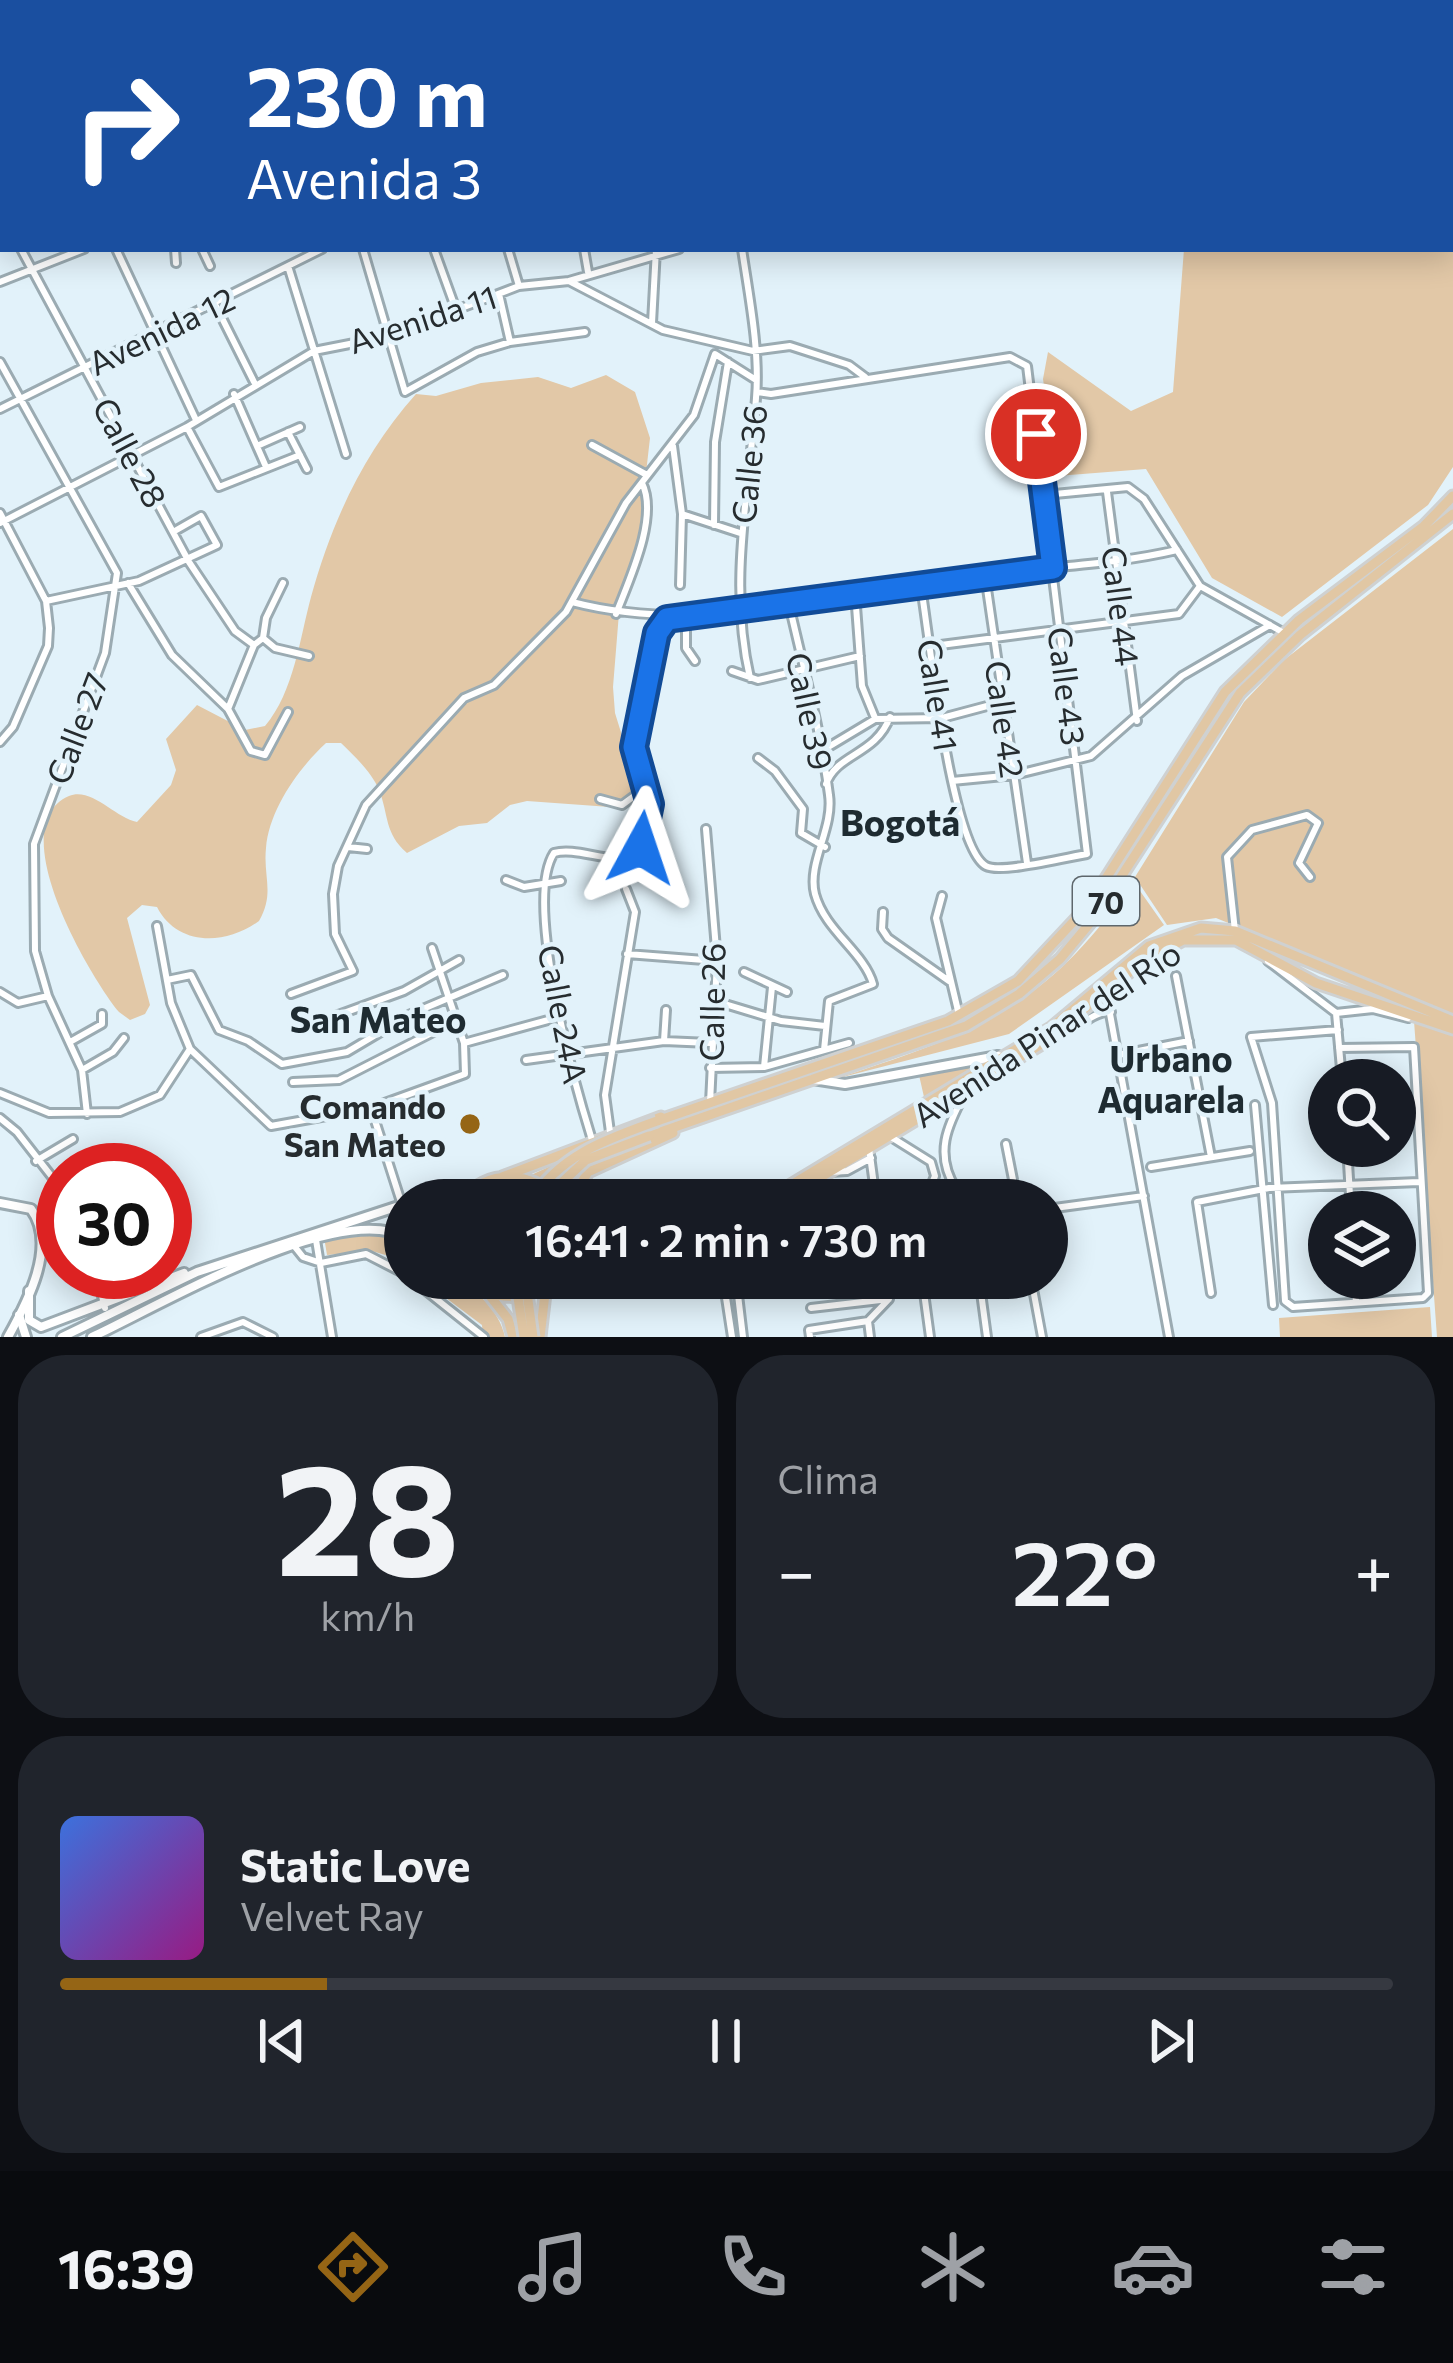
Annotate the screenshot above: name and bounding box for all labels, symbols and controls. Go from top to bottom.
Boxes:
text: 230 m [246,42,488,144]
icon: right [48,48,204,204]
text: Avenida 3 [246,144,482,210]
street label: Avenida 11 [343,275,501,361]
street label: Avenida 12 [81,277,241,383]
pin [985,383,1087,485]
street label: Calle 28 [85,390,177,514]
icon: arrive [1003,401,1069,467]
street label: Calle 36 [721,403,775,525]
street label: Calle 44 [1094,544,1150,668]
street label: Calle 43 [1040,624,1096,748]
street label: Calle 41 [910,636,968,754]
street label: Calle 39 [779,648,843,774]
street label: Calle 42 [977,658,1035,780]
street label: Calle 27 [36,667,116,789]
position arrow [578,785,704,911]
district label: Bogotá [840,799,960,843]
road number: 70 [1073,877,1139,925]
street label: Avenida Pinar del Río [904,931,1188,1135]
street label: Calle 24A [530,941,598,1087]
street label: Calle 26 [689,942,733,1062]
district label: San Mateo [289,996,467,1040]
district label: Urbano Aquarela [1097,1035,1245,1120]
map controls [1308,1059,1416,1299]
button: search [1308,1059,1416,1167]
place label: Comando San Mateo [284,1085,446,1164]
marker: Comando San Mateo [457,1111,483,1137]
speed limit sign: 30 [36,1143,192,1299]
button: layers [1308,1191,1416,1299]
text: 16:41 · 2 min · 730 m [525,1211,927,1266]
text: 28 [276,1417,460,1608]
text: Clima [778,1454,879,1502]
text: 22° [1011,1514,1158,1625]
text: − [778,1529,815,1610]
text: + [1354,1529,1393,1610]
text: km/h [320,1591,415,1639]
text: Static Love [240,1836,470,1891]
text: Velvet Ray [240,1891,424,1939]
icon: previous [249,2008,315,2074]
icon: pause [693,2008,759,2074]
icon: next [1138,2008,1204,2074]
icon: directions [311,2225,395,2309]
icon: music [511,2225,595,2309]
icon: phone [711,2225,795,2309]
icon: climate [911,2225,995,2309]
icon: car [1111,2225,1195,2309]
icon: filters [1311,2225,1395,2309]
text: 16:39 [58,2234,195,2300]

